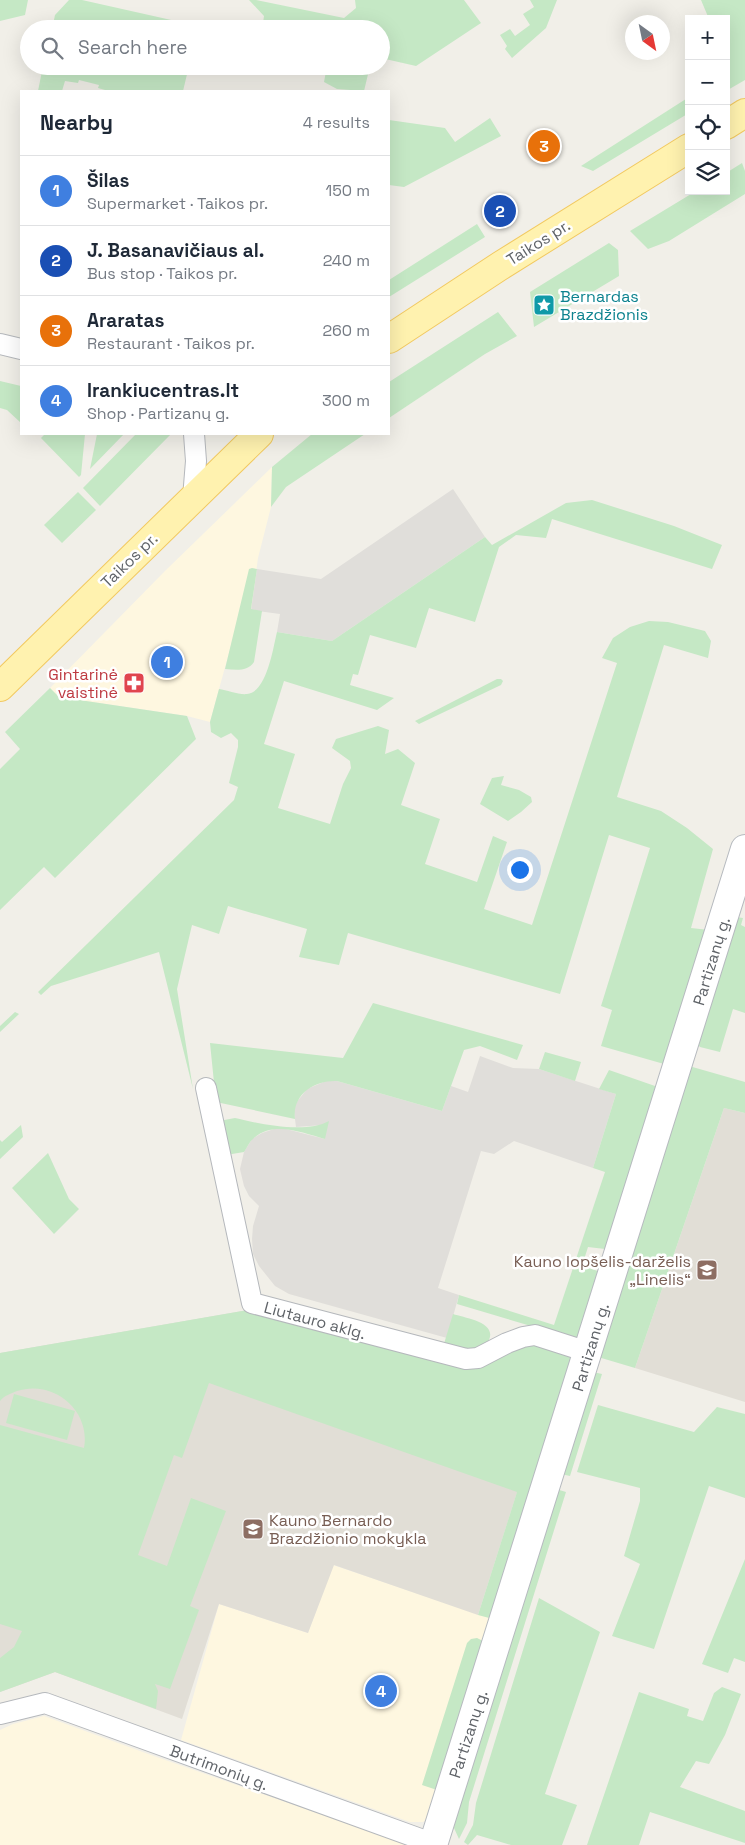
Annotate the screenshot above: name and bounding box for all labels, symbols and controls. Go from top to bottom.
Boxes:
north arrow [625,15,670,60]
map controls [685,15,730,195]
button: + [685,15,730,60]
search box [20,20,390,75]
icon: search [38,34,66,62]
text: Search here [78,35,188,60]
button: − [685,60,730,105]
button: locate [685,105,730,150]
text: Nearby [40,109,113,136]
text: 4 results [303,112,370,133]
pin: 3 [528,127,560,165]
button: layers [685,150,730,195]
text: Šilas [87,168,129,193]
text: 1 [52,180,60,201]
text: 150 m [326,180,370,201]
pin: 2 [484,192,516,230]
text: Supermarket · Taikos pr. [87,193,268,214]
street label: Taikos pr. [503,215,574,270]
text: J. Basanavičiaus al. [87,238,264,263]
text: 2 [51,250,61,271]
text: 240 m [323,250,370,271]
text: Bus stop · Taikos pr. [87,263,237,284]
place label: Bernardas Brazdžionis [560,286,648,325]
place icon: Bernardas Brazdžionis [532,293,556,317]
text: Araratas [87,308,164,333]
text: 3 [51,320,61,341]
text: 260 m [322,320,370,341]
text: Restaurant · Taikos pr. [87,333,255,354]
text: Irankiucentras.lt [87,378,239,403]
text: 4 [51,390,61,411]
text: 300 m [322,390,370,411]
text: Shop · Partizanų g. [87,403,229,424]
street label: Taikos pr. [96,528,162,593]
pin: 1 [151,643,183,681]
place label: Gintarinė vaistinė [48,664,118,703]
pharmacy icon: Gintarinė vaistinė [122,671,146,695]
your location [507,857,533,883]
street label: Partizanų g. [688,914,735,1008]
place label: Kauno lopšelis-darželis „Linelis“ [514,1251,691,1290]
school or university icon: Kauno lopšelis-darželis „Linelis“ [695,1258,719,1282]
street label: Liutauro aklg. [262,1297,368,1344]
street label: Partizanų g. [567,1300,614,1394]
place label: Kauno Bernardo Brazdžionio mokykla [269,1510,427,1549]
school or university icon: Kauno Bernardo Brazdžionio mokykla [241,1517,265,1541]
pin: 4 [365,1672,397,1710]
street label: Partizanų g. [444,1687,493,1781]
street label: Butrimonių g. [167,1740,271,1795]

